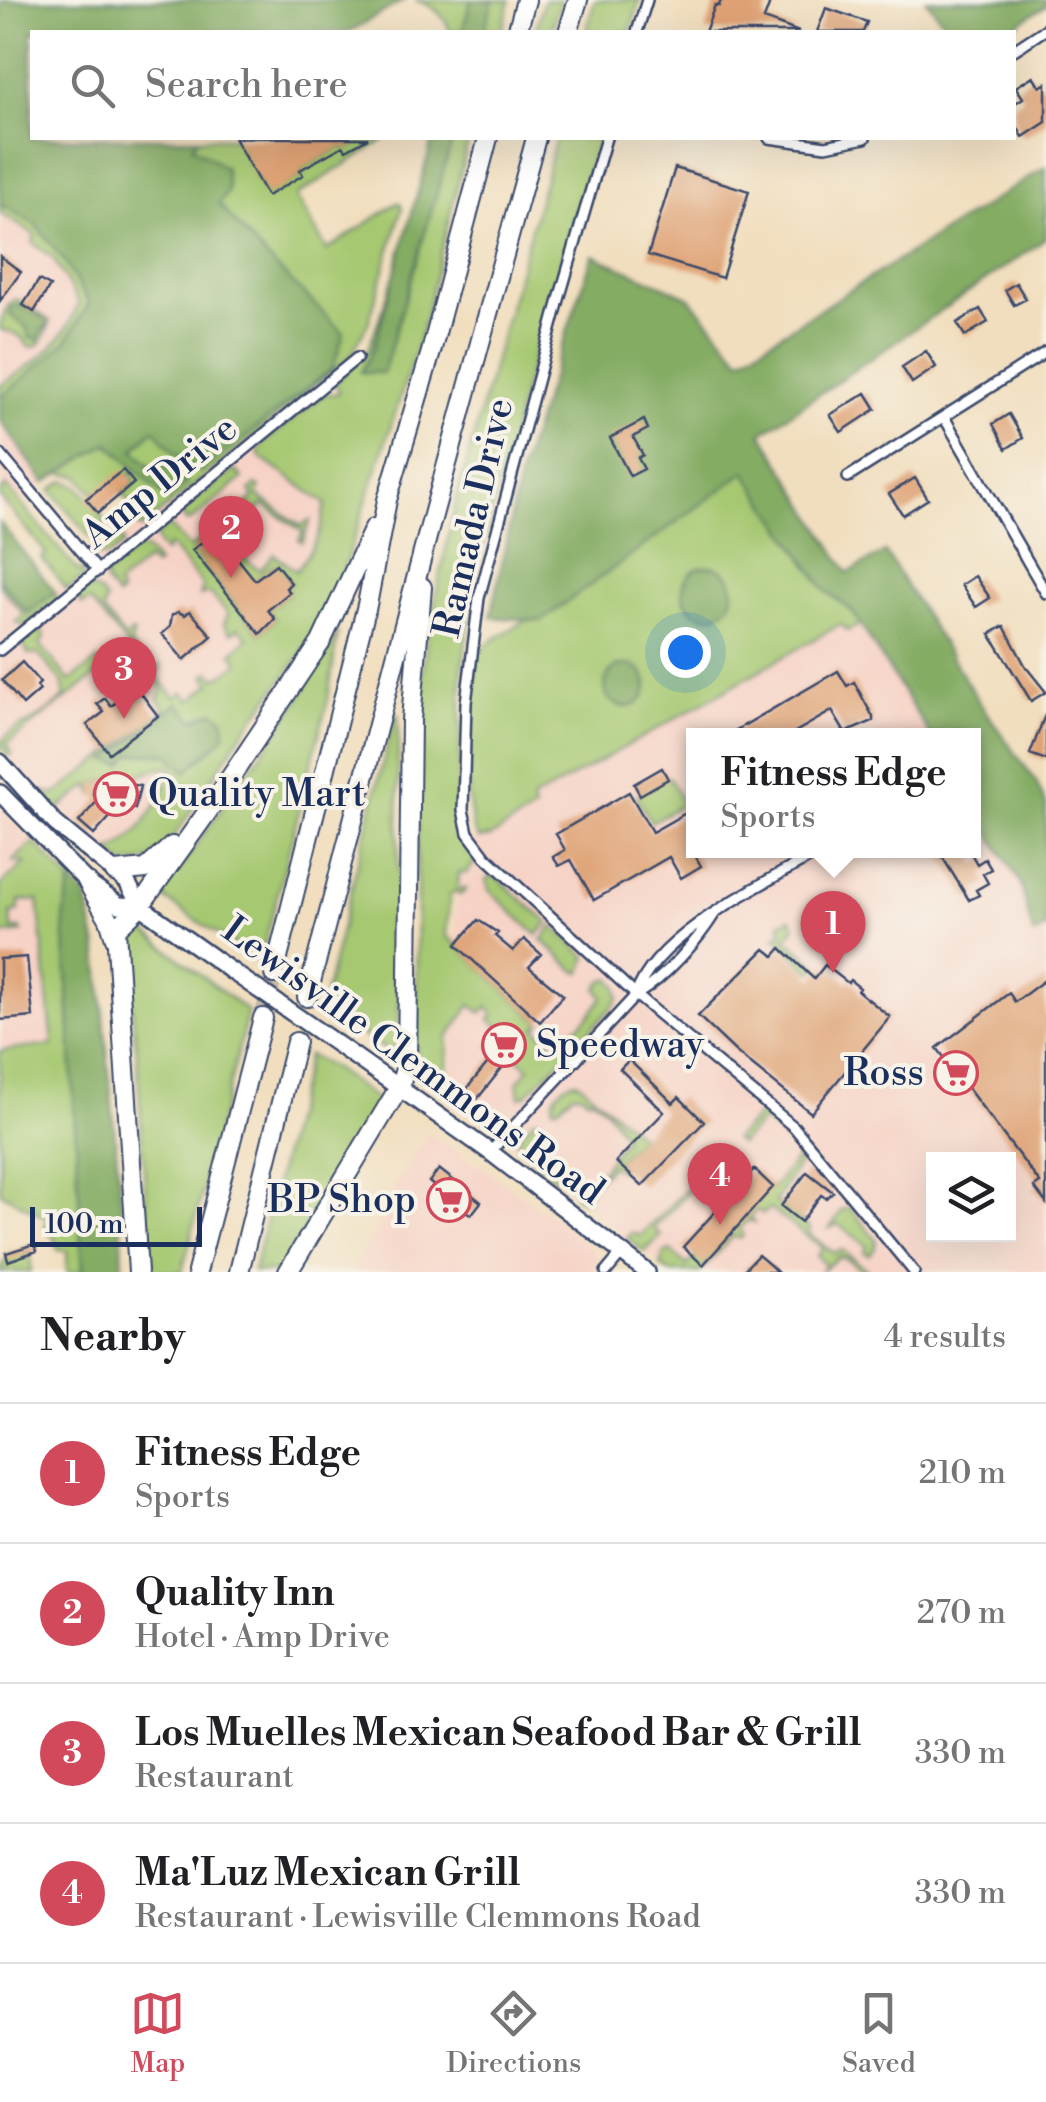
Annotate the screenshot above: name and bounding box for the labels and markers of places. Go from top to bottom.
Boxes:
pin: 2 [198,496,264,578]
pin: 3 [92,636,156,719]
supermarket icon: Quality Mart [93,771,139,817]
place label: Quality Mart [148,771,365,818]
pin: 1 [800,890,866,973]
supermarket icon: Speedway [481,1022,527,1068]
place label: Speedway [536,1022,704,1069]
place label: Ross [843,1050,924,1097]
supermarket icon: Ross [933,1050,979,1096]
pin: 4 [688,1142,752,1225]
place label: BP Shop [267,1177,416,1224]
supermarket icon: BP Shop [426,1177,472,1223]

